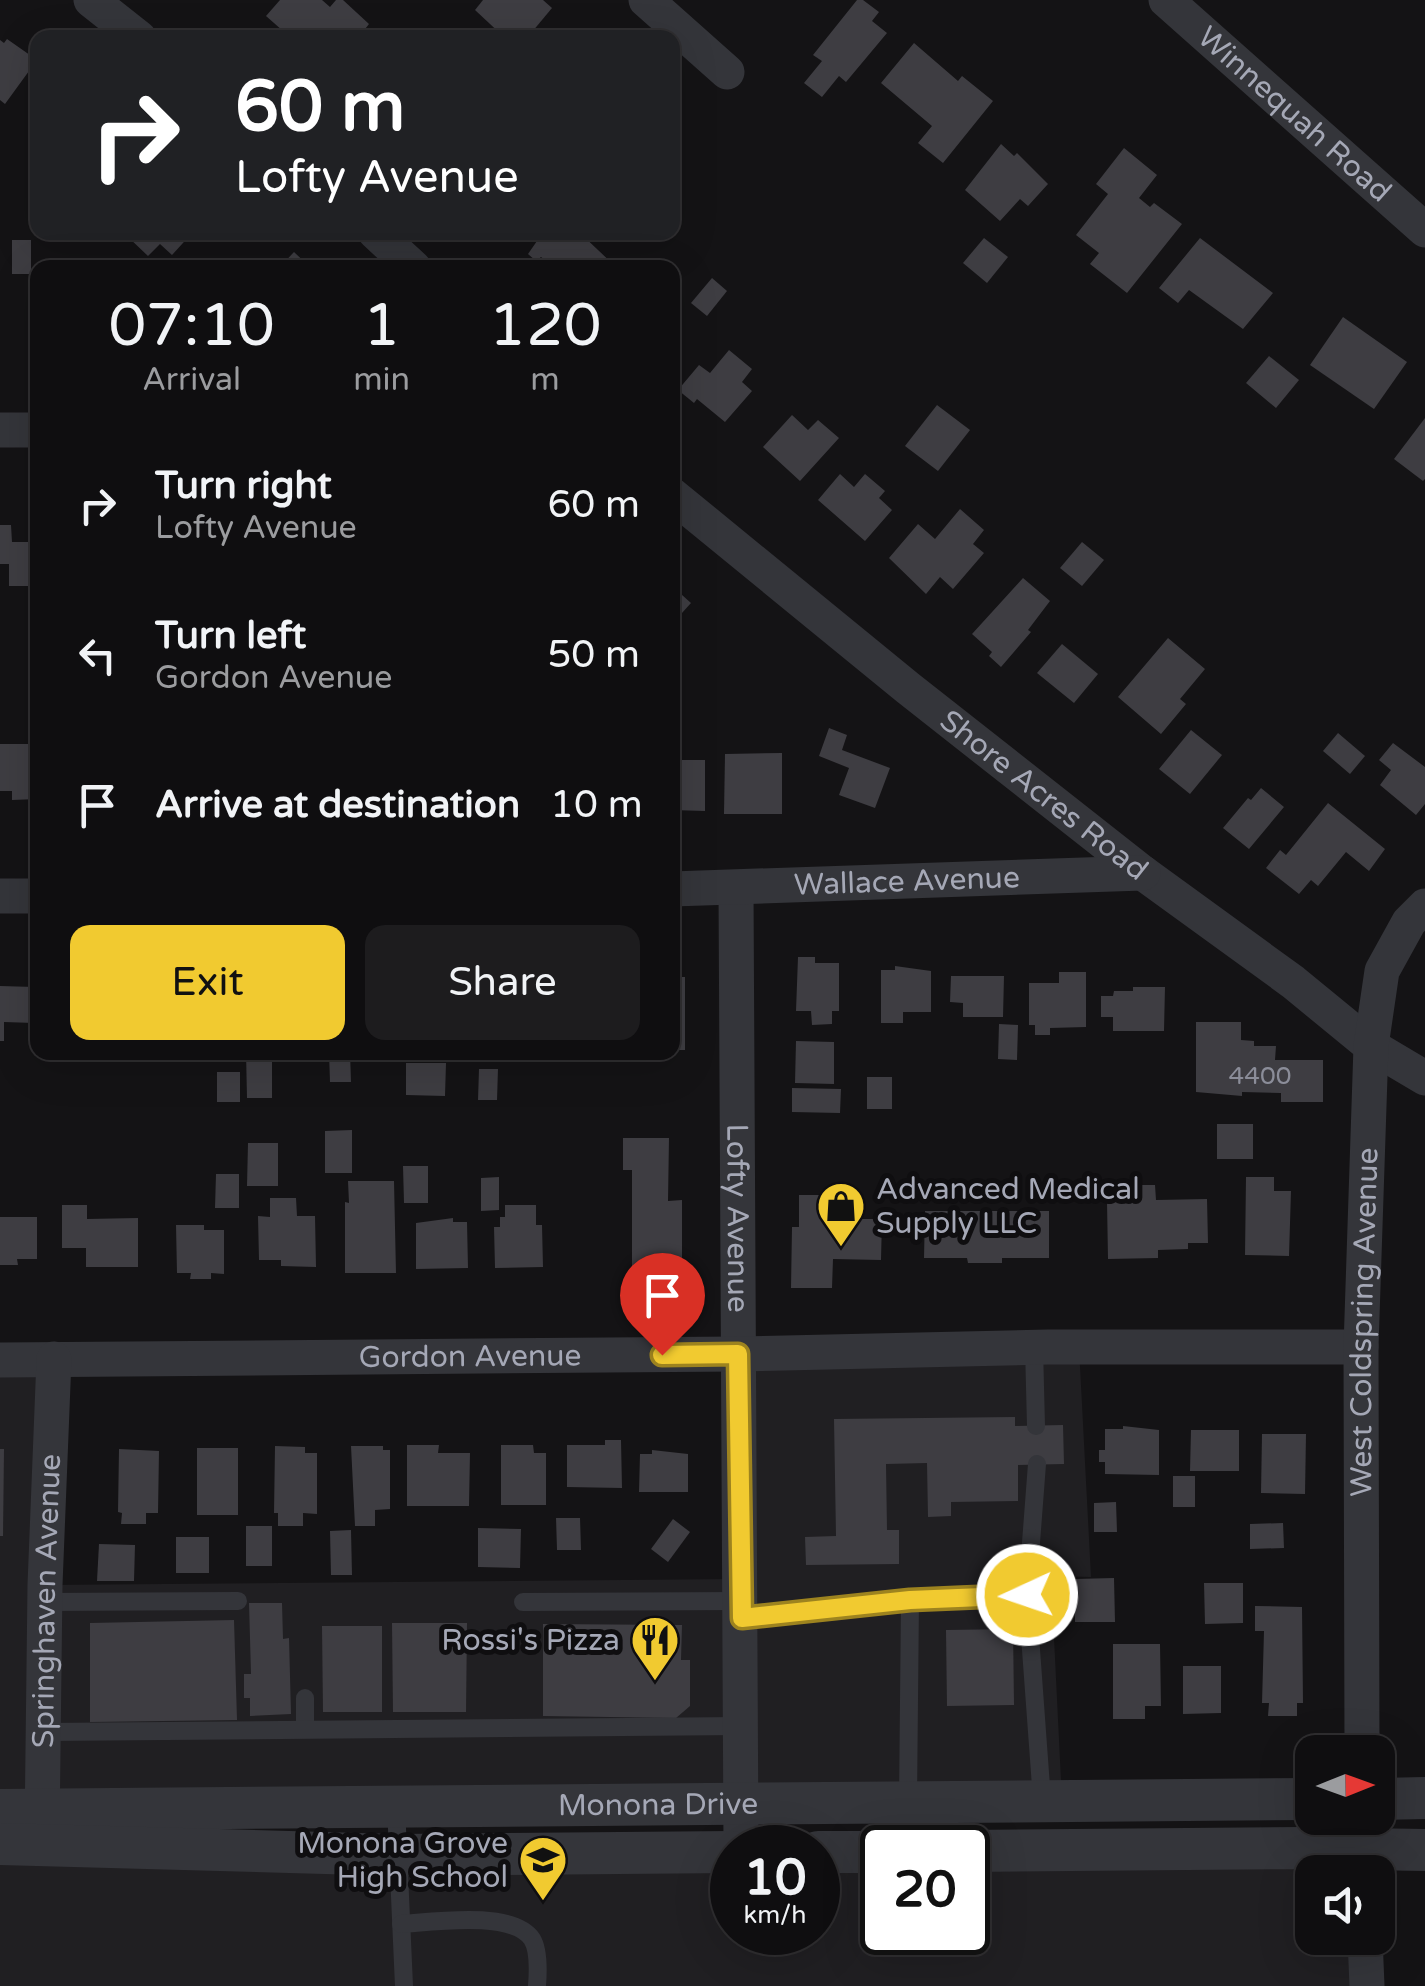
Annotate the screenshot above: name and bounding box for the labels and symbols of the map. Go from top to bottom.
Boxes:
street label: Winnequah Road [1190,18,1399,210]
street label: Shore Acres Road [933,702,1155,888]
street label: Wallace Avenue [793,859,1020,903]
house number: 4400 [1229,1061,1291,1091]
street label: Lofty Avenue [719,1123,757,1313]
street label: West Coldspring Avenue [1342,1147,1386,1497]
place label: Advanced Medical Supply LLC [876,1171,1140,1242]
shop icon: Advanced Medical Supply LLC [815,1180,867,1248]
pin [620,1253,705,1356]
street label: Gordon Avenue [358,1337,581,1376]
street label: Springhaven Avenue [25,1453,69,1748]
position arrow [975,1543,1079,1647]
restaurant icon: Rossi's Pizza [629,1614,681,1682]
place label: Rossi's Pizza [441,1622,620,1659]
north arrow [1295,1735,1395,1835]
street label: Monona Drive [558,1785,758,1824]
place label: Monona Grove High School [297,1825,508,1896]
speed limit sign: 20 [860,1825,990,1955]
school or university icon: Monona Grove High School [517,1834,569,1902]

